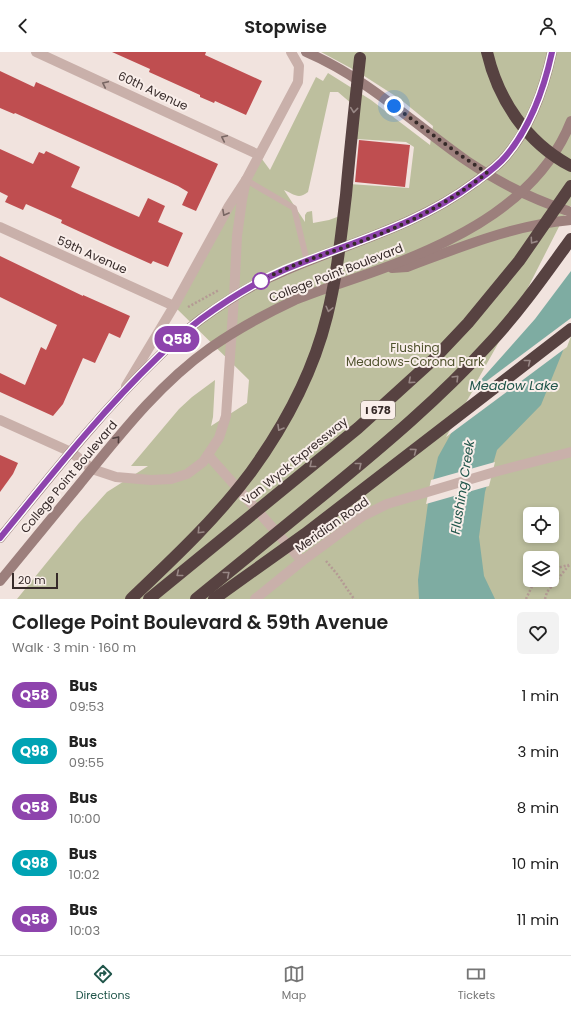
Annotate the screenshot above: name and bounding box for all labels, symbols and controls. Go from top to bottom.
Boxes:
text: Stopwise [244,14,327,39]
icon: back [12,15,34,37]
icon: person [537,15,559,37]
street label: 60th Avenue [115,67,191,114]
one-way arrow [102,81,110,89]
your location [384,96,404,116]
one-way arrow [350,107,359,113]
one-way arrow [220,135,228,143]
one-way arrow [223,209,230,216]
street label: 59th Avenue [54,231,130,278]
one-way arrow [530,237,538,244]
street label: College Point Boulevard [266,239,405,306]
unlabelled marker [252,272,270,290]
one-way arrow [325,305,334,312]
line badge: Q58 [154,326,200,352]
text: Q58 [162,329,192,349]
park label: Flushing Meadows-Corona Park [346,339,485,370]
one-way arrow [523,360,530,367]
one-way arrow [451,375,459,383]
one-way arrow [408,376,416,383]
water label: Meadow Lake [470,376,558,395]
road number: I 678 [361,401,395,419]
street label: Van Wyck Expressway [238,413,351,509]
street label: College Point Boulevard [16,417,121,537]
one-way arrow [277,424,284,431]
one-way arrow [112,437,119,444]
water label: Flushing Creek [446,437,480,536]
one-way arrow [409,449,416,456]
one-way arrow [310,460,317,467]
one-way arrow [355,462,362,469]
street label: Meridian Road [291,493,372,556]
map controls [523,507,559,587]
button: locate [523,507,559,543]
one-way arrow [198,526,205,534]
button: layers [523,551,559,587]
one-way arrow [177,569,184,576]
scale bar [12,571,58,590]
text: 20 m [18,572,46,588]
one-way arrow [222,572,229,579]
text: College Point Boulevard & 59th Avenue [12,609,388,636]
button: heart [517,612,559,654]
text: Walk · 3 min · 160 m [12,638,136,657]
text: Bus [69,675,98,696]
text: Q58 [20,685,49,705]
text: 1 min [521,685,559,706]
text: 09:53 [69,697,104,716]
text: Bus [69,731,97,752]
text: Q98 [20,741,49,761]
text: 3 min [517,741,559,762]
text: 09:55 [69,753,104,772]
text: Bus [69,787,98,808]
text: Q58 [20,797,49,817]
text: 8 min [517,797,559,818]
text: 10:00 [69,809,101,828]
text: Bus [69,843,97,864]
text: Q98 [20,853,49,873]
text: 10 min [512,853,559,874]
text: 10:02 [69,865,99,884]
text: Bus [69,899,98,920]
text: Q58 [20,909,49,929]
text: 11 min [517,909,559,930]
text: 10:03 [69,921,100,940]
tab: Directions [76,963,130,1004]
tab: Map [282,963,306,1004]
tab: Tickets [458,963,495,1004]

